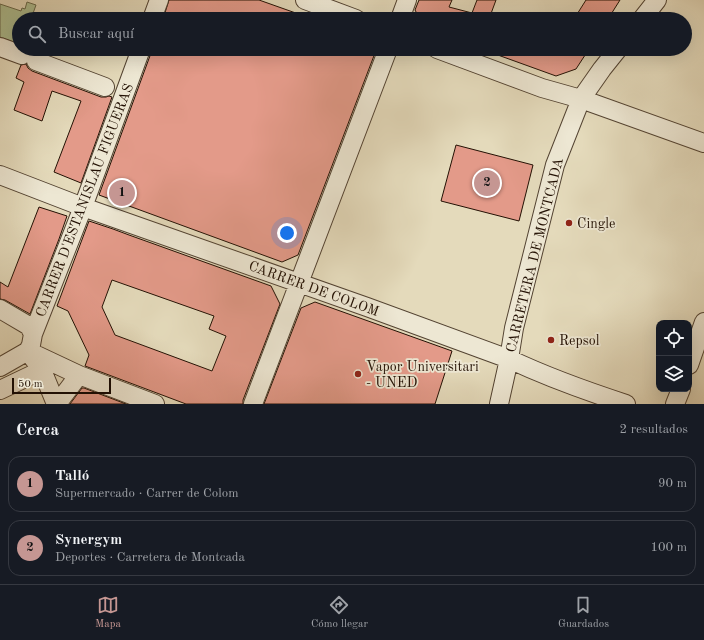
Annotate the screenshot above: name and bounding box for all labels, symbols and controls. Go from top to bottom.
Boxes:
search box [12,12,692,56]
icon: search [26,23,48,45]
text: Buscar aquí [58,27,134,42]
street label: CARRER D'ESTANISLAU FIGUERAS [34,82,136,319]
street label: CARRETERA DE MONTCADA [504,156,566,354]
pin: 2 [474,168,500,198]
pin: 1 [109,178,135,208]
place label: Cingle [577,217,616,231]
marker: Cingle [564,218,574,228]
your location [277,223,297,243]
street label: CARRER DE COLOM [247,259,381,319]
map controls [656,320,692,392]
button: locate [656,320,692,356]
place label: Repsol [559,334,600,348]
marker: Repsol [546,335,556,345]
button: layers [656,356,692,392]
place label: Vapor Universitari - UNED [366,360,479,390]
marker: Vapor Universitari - UNED [353,369,363,379]
scale bar [12,376,111,395]
text: 50 m [18,379,43,390]
text: Cerca [16,422,59,439]
text: 2 resultados [620,423,688,436]
text: Talló [55,469,89,484]
text: 1 [26,477,34,490]
text: 90 m [658,477,687,490]
text: Supermercado · Carrer de Colom [55,487,239,500]
text: Synergym [55,533,122,548]
text: 2 [26,541,34,554]
text: 100 m [650,541,687,554]
text: Deportes · Carretera de Montcada [55,551,245,564]
tab: Mapa [95,594,121,632]
tab: Cómo llegar [311,594,368,632]
tab: Guardados [558,594,609,632]

